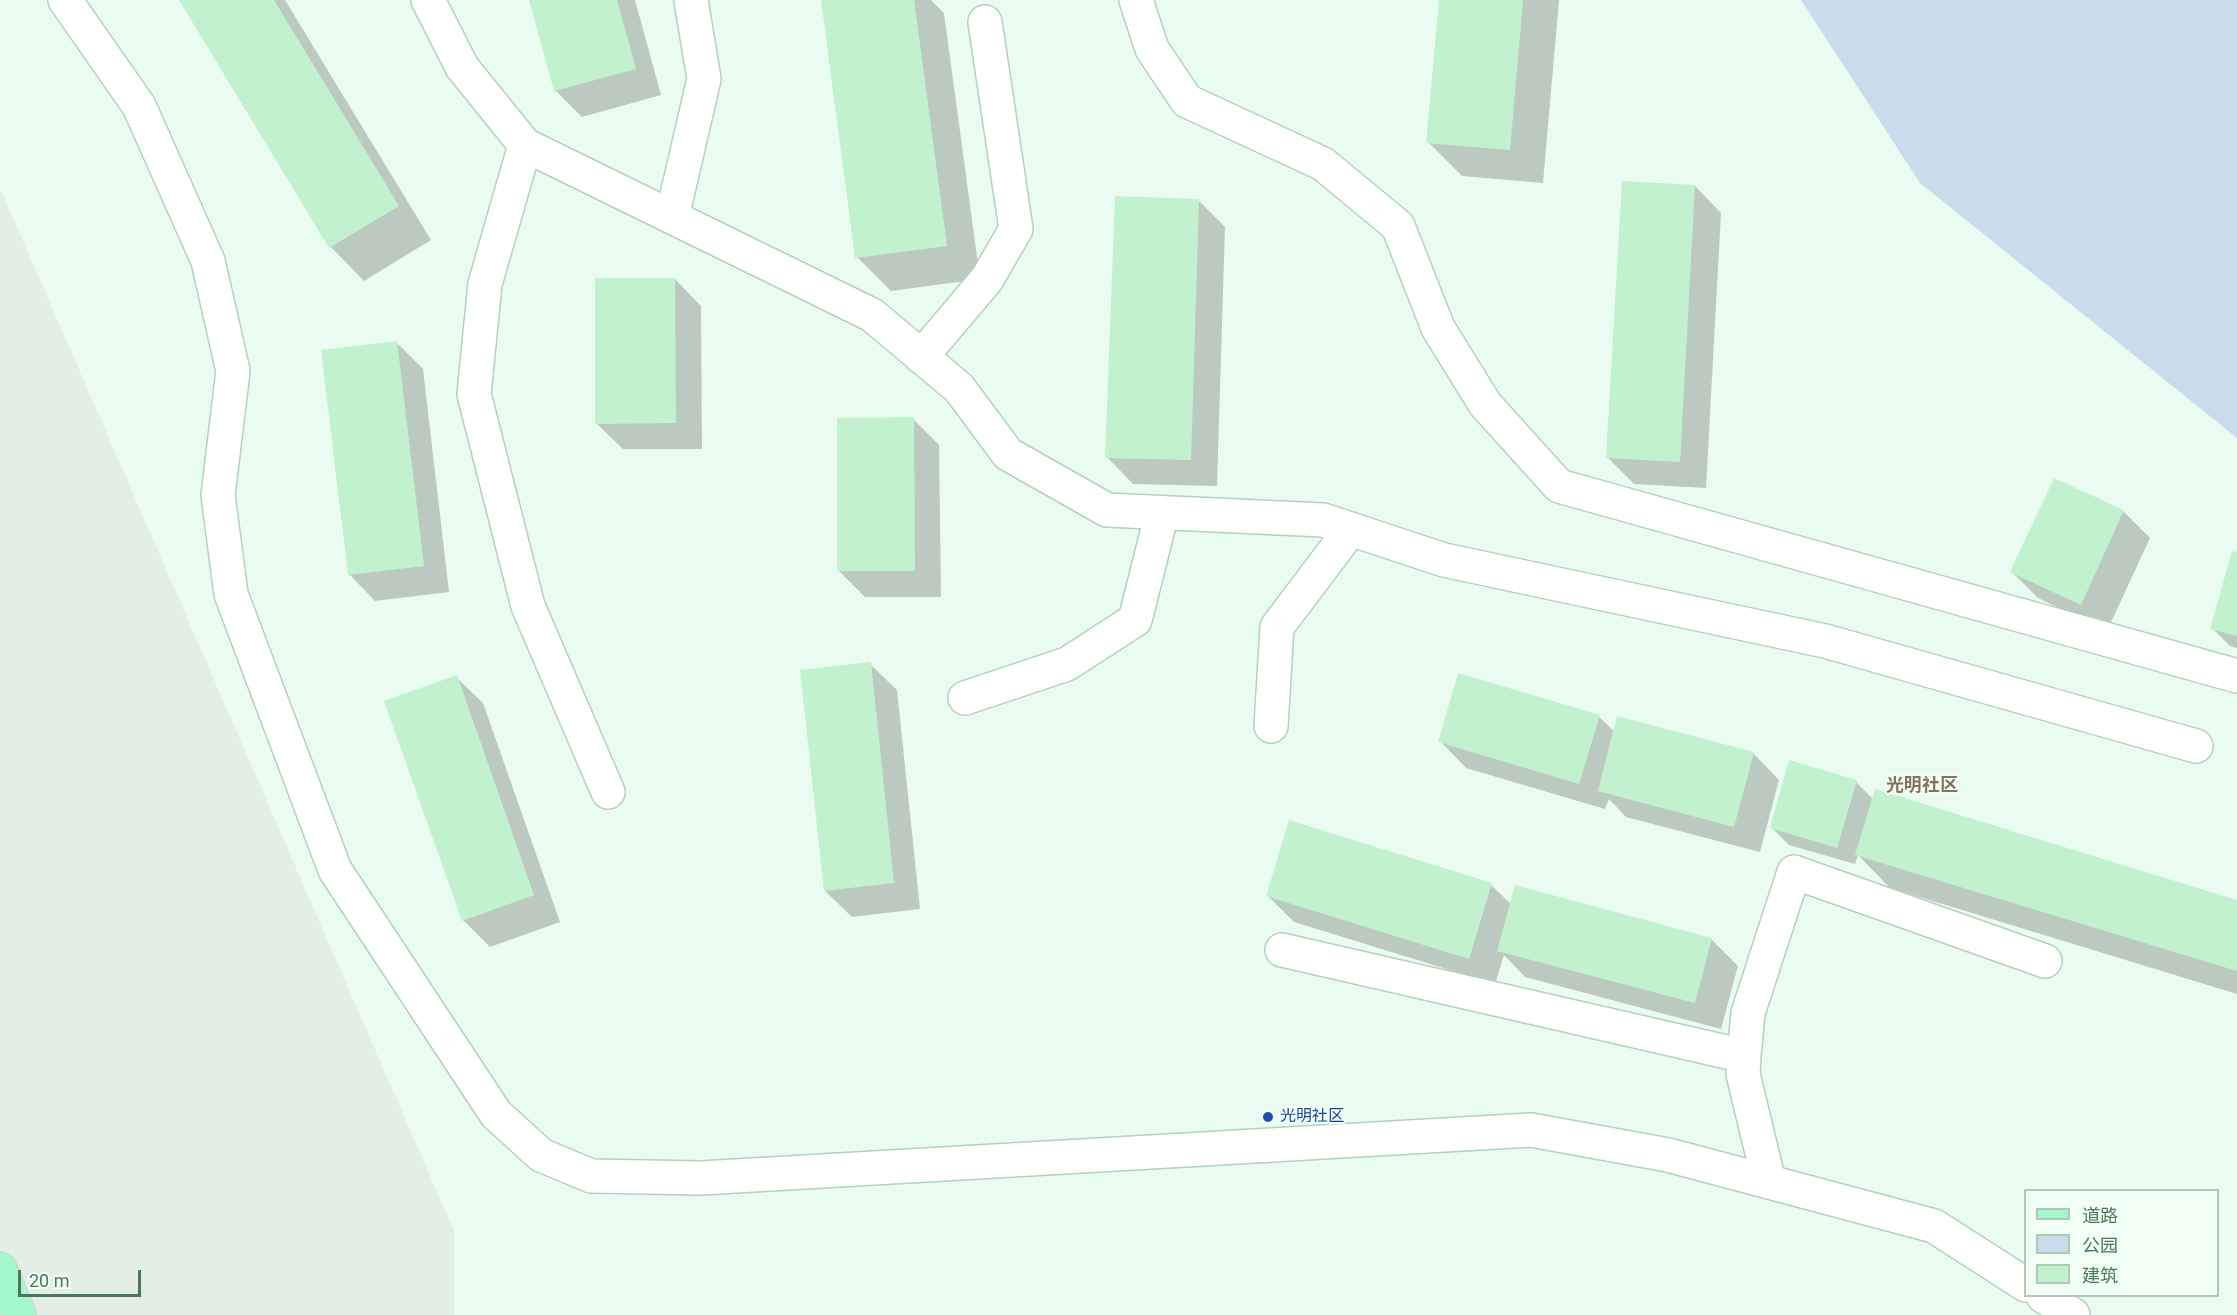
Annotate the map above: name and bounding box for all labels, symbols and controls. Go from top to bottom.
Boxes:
district label: 光明社区 [1886,775,1958,797]
place label: 光明社区 [1280,1107,1344,1127]
marker: 光明社区 [1261,1110,1275,1124]
legend [2024,1189,2219,1297]
text: 道路 [2082,1205,2118,1226]
text: 公园 [2082,1235,2118,1256]
scale bar [21,1258,144,1296]
text: 建筑 [2082,1265,2118,1286]
text: 20 m [29,1270,69,1291]

